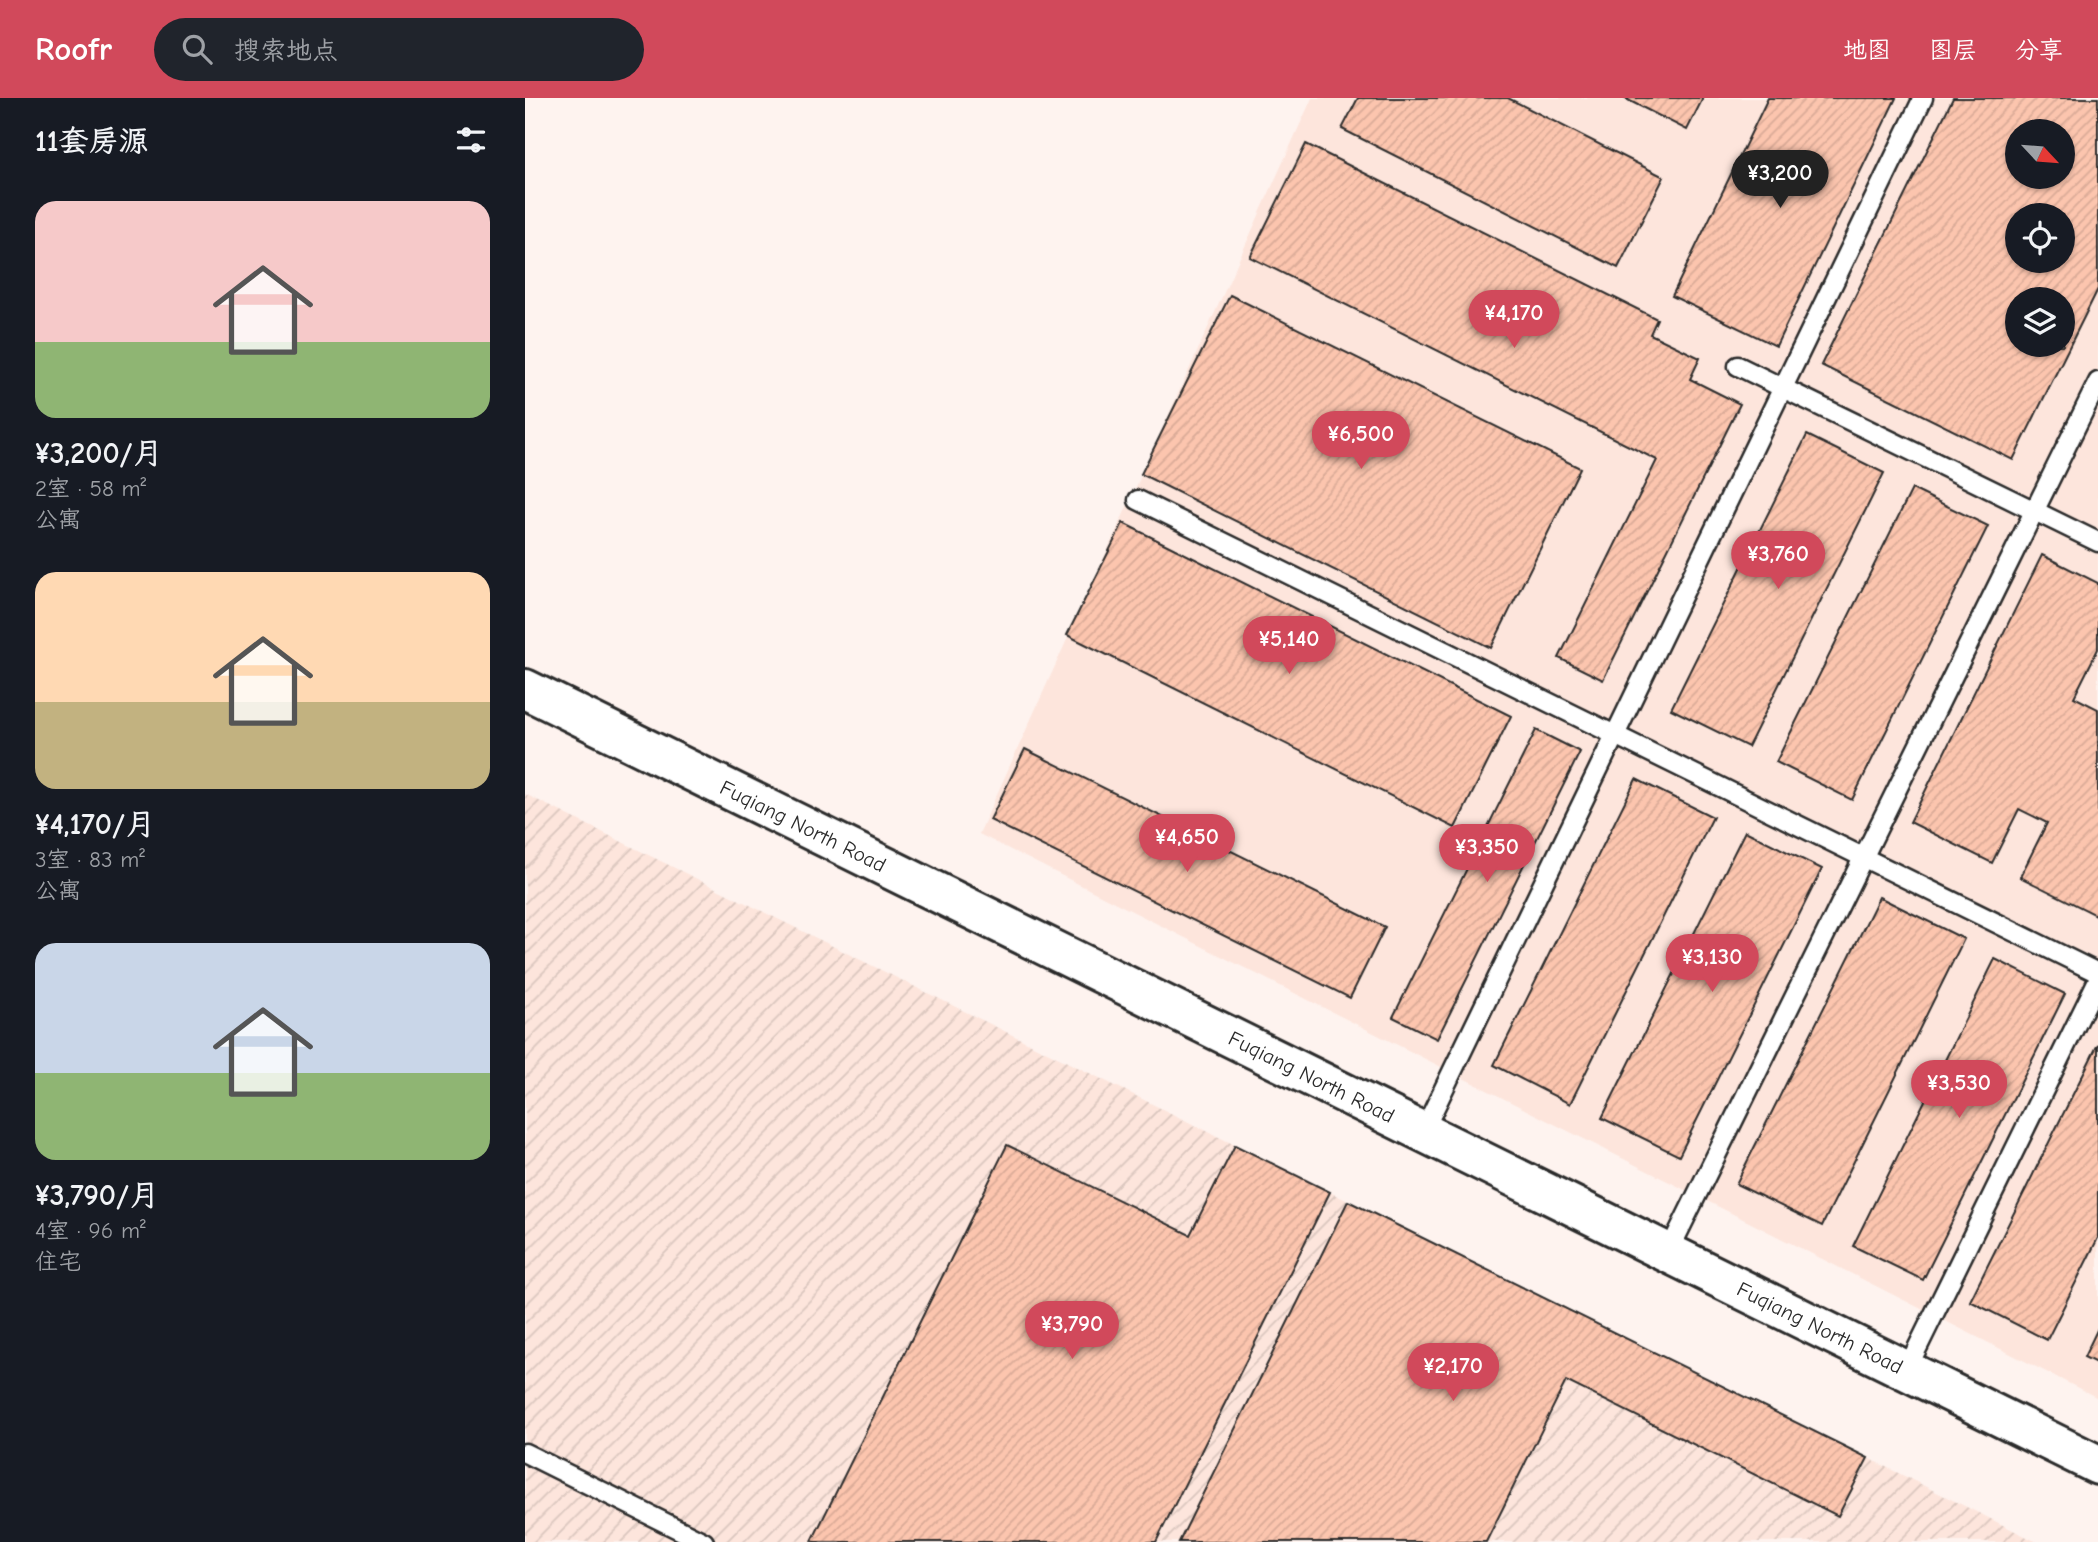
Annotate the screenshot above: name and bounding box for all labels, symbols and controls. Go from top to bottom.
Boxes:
search box [154,18,644,81]
text: Roofr [35,30,112,68]
icon: search [178,30,216,68]
text: 搜索地点 [234,36,338,66]
text: 地图 [1843,36,1891,64]
text: 图层 [1929,36,1977,64]
text: 分享 [2015,36,2063,64]
north arrow [2005,119,2075,189]
map controls [2005,119,2075,357]
icon: filters [452,121,490,159]
text: 11套房源 [35,124,149,159]
pin: ¥3,200 [1723,150,1837,210]
text: ¥3,200 [1748,159,1812,186]
button: locate [2005,203,2075,273]
icon: home [200,247,326,373]
button: layers [2005,287,2075,357]
pin: ¥4,170 [1457,290,1571,350]
text: ¥4,170 [1484,299,1544,326]
pin: ¥6,500 [1304,412,1418,471]
text: ¥6,500 [1328,420,1394,447]
text: ¥3,200/月 [35,436,163,471]
text: 2室 · 58 m² [35,475,146,502]
text: 公寓 [35,506,81,533]
pin: ¥3,760 [1721,532,1835,591]
text: ¥3,760 [1747,540,1809,567]
pin: ¥5,140 [1232,616,1346,676]
icon: home [200,618,326,744]
text: ¥5,140 [1259,625,1319,652]
street label: Fuqiang North Road [716,775,890,877]
text: ¥4,170/月 [35,807,155,842]
pin: ¥4,650 [1130,814,1244,874]
text: ¥4,650 [1155,823,1219,850]
pin: ¥3,350 [1430,824,1544,884]
text: ¥3,350 [1455,833,1519,860]
text: 3室 · 83 m² [35,846,145,873]
text: 公寓 [35,877,81,904]
pin: ¥3,130 [1655,934,1769,994]
text: ¥3,130 [1682,943,1742,970]
icon: home [200,989,326,1115]
street label: Fuqiang North Road [1225,1026,1398,1128]
pin: ¥3,530 [1902,1060,2016,1120]
text: ¥3,530 [1927,1069,1991,1096]
text: ¥3,790/月 [35,1178,159,1213]
text: 4室 · 96 m² [35,1217,146,1244]
text: 住宅 [35,1248,81,1275]
street label: Fuqiang North Road [1733,1277,1907,1379]
pin: ¥3,790 [1015,1302,1129,1361]
text: ¥3,790 [1041,1310,1103,1337]
pin: ¥2,170 [1396,1344,1510,1403]
text: ¥2,170 [1423,1352,1483,1379]

